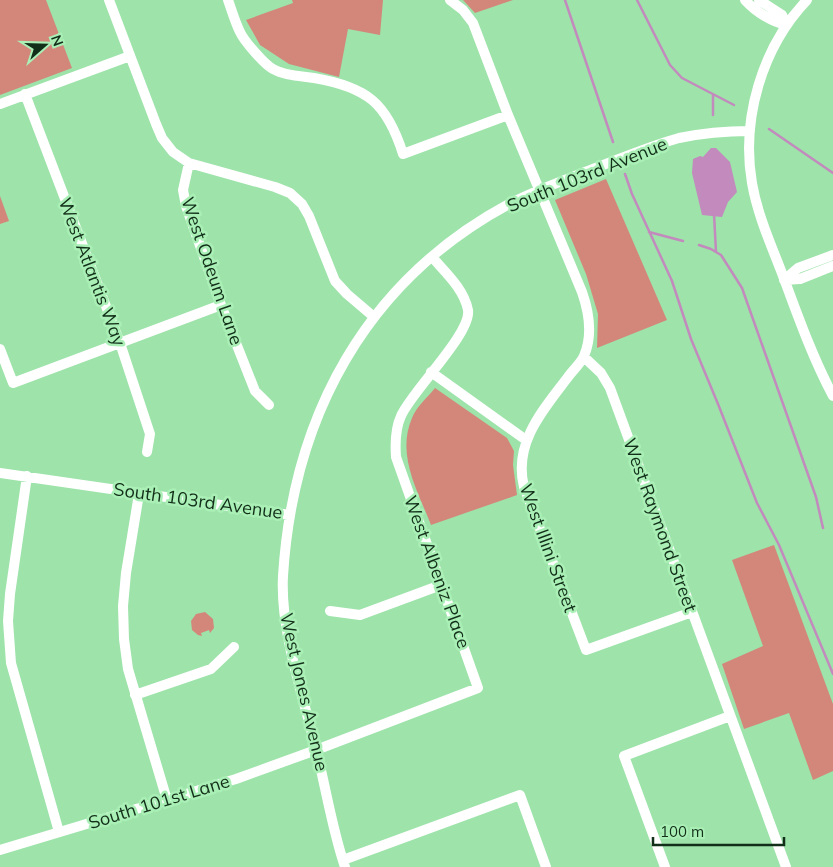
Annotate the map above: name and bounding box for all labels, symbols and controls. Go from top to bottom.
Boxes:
north arrow [20,20,70,70]
text: N [47,33,67,49]
street label: South 103rd Avenue [503,132,670,217]
street label: West Atlantis Way [54,194,131,350]
street label: West Odeum Lane [176,194,249,348]
street label: West Raymond Street [618,435,703,615]
street label: South 103rd Avenue [112,477,284,524]
street label: West Illini Street [515,480,582,615]
street label: West Albeniz Place [399,492,476,651]
street label: West Jones Avenue [275,611,334,773]
street label: South 101st Lane [85,769,232,834]
scale bar [653,814,784,846]
text: 100 m [660,822,704,841]

